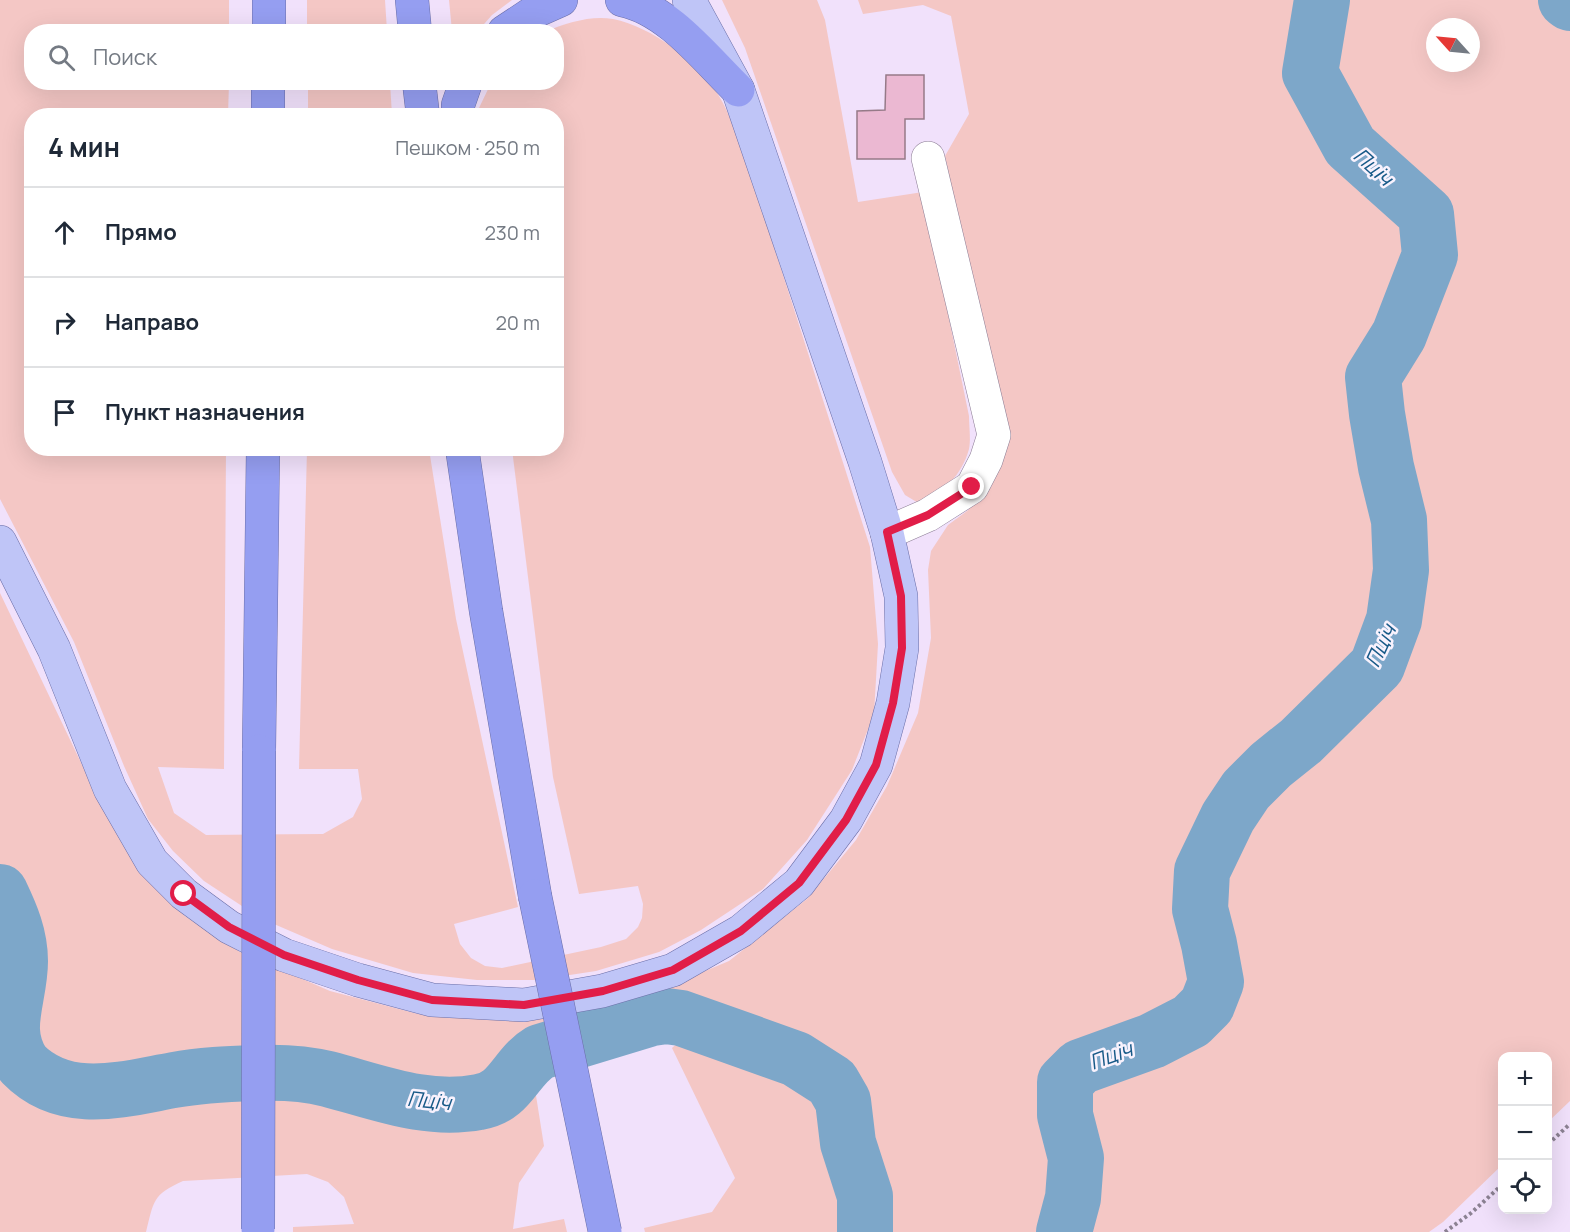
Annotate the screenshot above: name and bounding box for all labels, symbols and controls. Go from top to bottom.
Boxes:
north arrow [1426,18,1480,72]
search box [24,24,564,90]
icon: search [45,41,78,74]
text: Поиск [93,42,157,72]
text: 4 мин [48,129,120,165]
text: Пешком · 250 m [395,134,540,161]
water label: Пціч [1348,141,1400,192]
icon: ahead [48,216,81,249]
text: Прямо [105,217,177,247]
text: 230 m [484,219,540,246]
icon: right [48,306,81,339]
text: Направо [105,307,199,337]
text: 20 m [495,309,540,336]
icon: arrive [48,396,81,429]
text: Пункт назначения [105,397,305,427]
route end [958,473,984,499]
water label: Пціч [1358,618,1403,671]
route start [170,880,196,906]
water label: Пціч [1085,1034,1138,1076]
map controls [1498,1052,1552,1214]
button: + [1498,1052,1552,1106]
water label: Пціч [406,1084,454,1116]
button: − [1498,1106,1552,1160]
button: locate [1498,1160,1552,1214]

